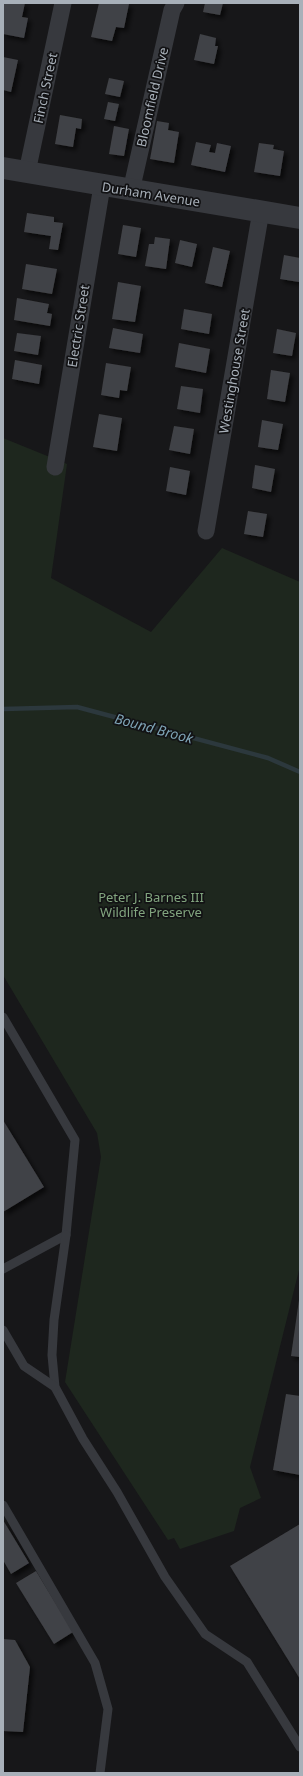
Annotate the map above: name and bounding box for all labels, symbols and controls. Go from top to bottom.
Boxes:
street label: Bloomfield Drive [132,45,172,149]
street label: Finch Street [29,51,61,125]
street label: Durham Avenue [101,177,201,211]
street label: Electric Street [63,283,93,369]
street label: Westinghouse Street [214,307,254,435]
water label: Bound Brook [113,708,196,748]
park label: Peter J. Barnes III Wildlife Preserve [98,888,204,921]

